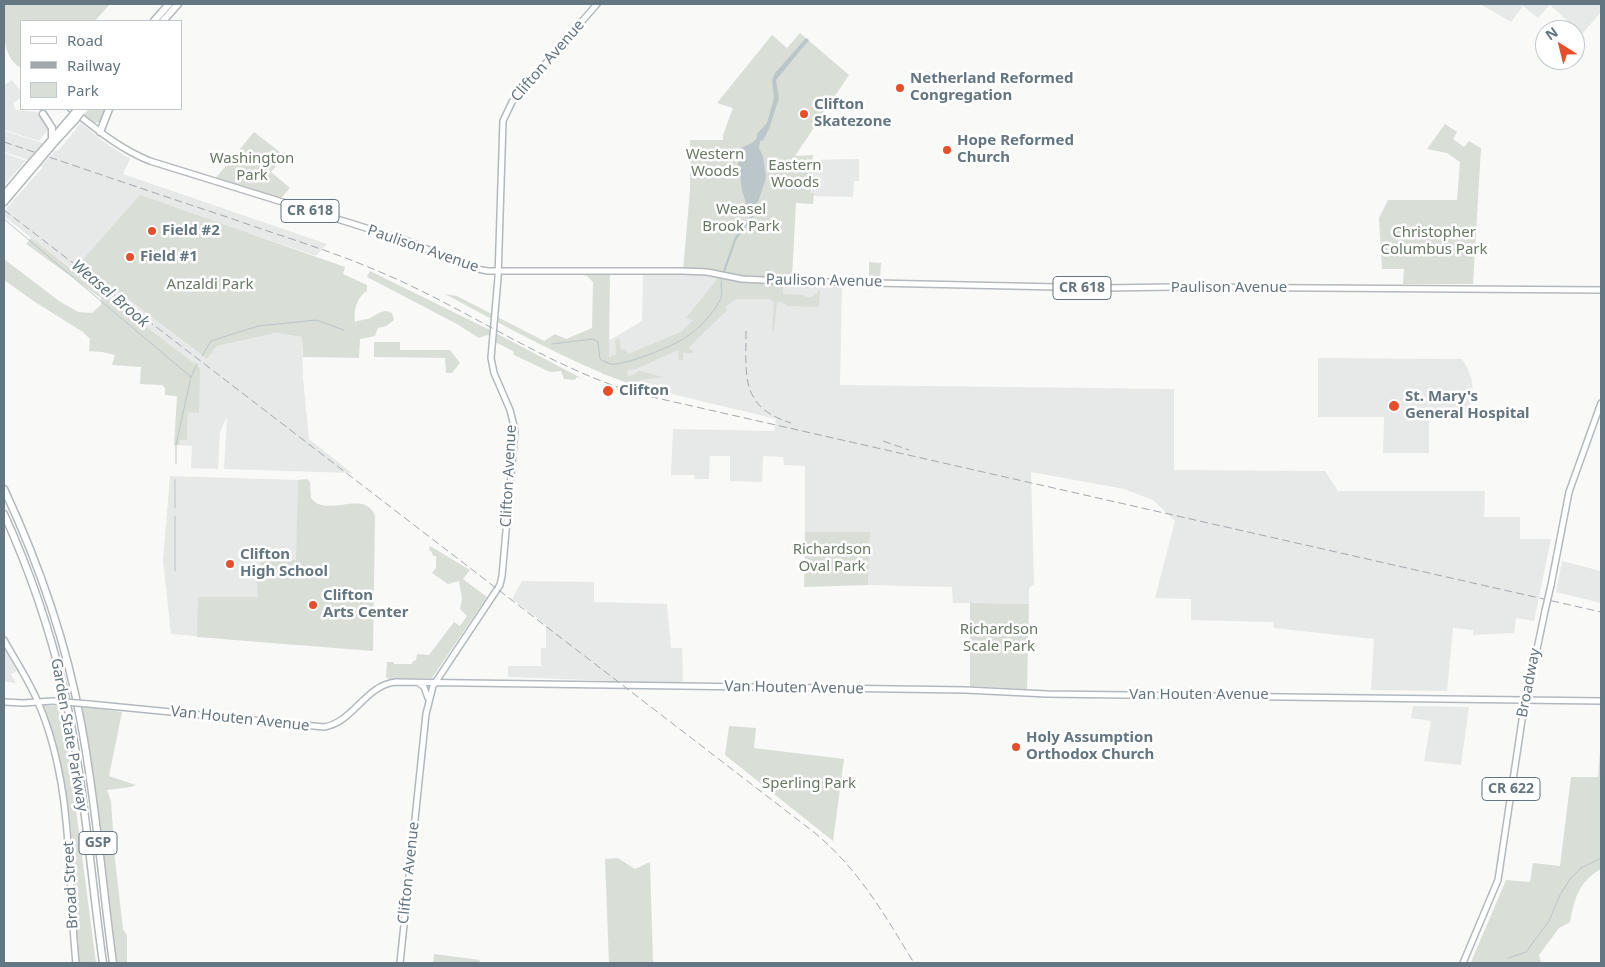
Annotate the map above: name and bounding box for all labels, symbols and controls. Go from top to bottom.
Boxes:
street label: Clifton Avenue [508,16,588,106]
legend [20,20,182,110]
north arrow [1535,20,1585,70]
text: N [1541,22,1562,44]
text: Road [67,30,103,50]
text: Railway [67,55,120,75]
place label: Netherland Reformed Congregation [910,70,1073,105]
text: Park [67,80,99,100]
marker: Netherland Reformed Congregation [894,82,906,94]
place label: Clifton Skatezone [814,96,891,131]
marker: Clifton Skatezone [798,108,810,120]
place label: Hope Reformed Church [957,132,1074,167]
marker: Hope Reformed Church [941,144,953,156]
park label: Western Woods [686,146,744,181]
park label: Washington Park [210,150,294,185]
park label: Eastern Woods [768,157,822,192]
road number: CR 618 [281,200,339,222]
park label: Weasel Brook Park [702,201,780,236]
place label: Field #2 [162,222,220,240]
street label: Paulison Avenue [365,222,481,276]
park label: Christopher Columbus Park [1381,224,1487,259]
marker: Field #2 [146,225,158,237]
place label: Field #1 [140,248,198,266]
marker: Field #1 [124,251,136,263]
water label: Weasel Brook [67,256,153,332]
street label: Paulison Avenue [766,271,882,291]
park label: Anzaldi Park [167,276,253,294]
road number: CR 618 [1053,276,1111,300]
street label: Paulison Avenue [1171,279,1287,297]
place label: Clifton [619,382,669,400]
marker: Clifton [601,384,615,398]
place label: St. Mary's General Hospital [1405,388,1530,423]
marker: St. Mary's General Hospital [1387,399,1401,413]
street label: Clifton Avenue [497,424,521,528]
park label: Richardson Oval Park [793,541,871,576]
place label: Clifton High School [240,546,328,581]
marker: Clifton High School [224,558,236,570]
place label: Clifton Arts Center [323,587,409,622]
marker: Clifton Arts Center [307,599,319,611]
park label: Richardson Scale Park [960,621,1038,656]
street label: Broadway [1513,647,1545,719]
street label: Garden State Parkway [47,657,91,813]
street label: Van Houten Avenue [724,678,864,698]
street label: Van Houten Avenue [1129,686,1269,704]
street label: Van Houten Avenue [170,703,310,735]
place label: Holy Assumption Orthodox Church [1026,729,1154,764]
marker: Holy Assumption Orthodox Church [1010,741,1022,753]
park label: Sperling Park [762,775,856,793]
road number: CR 622 [1482,778,1540,801]
street label: Clifton Avenue [395,821,423,925]
road number: GSP [79,831,117,854]
street label: Broad Street [60,841,82,929]

